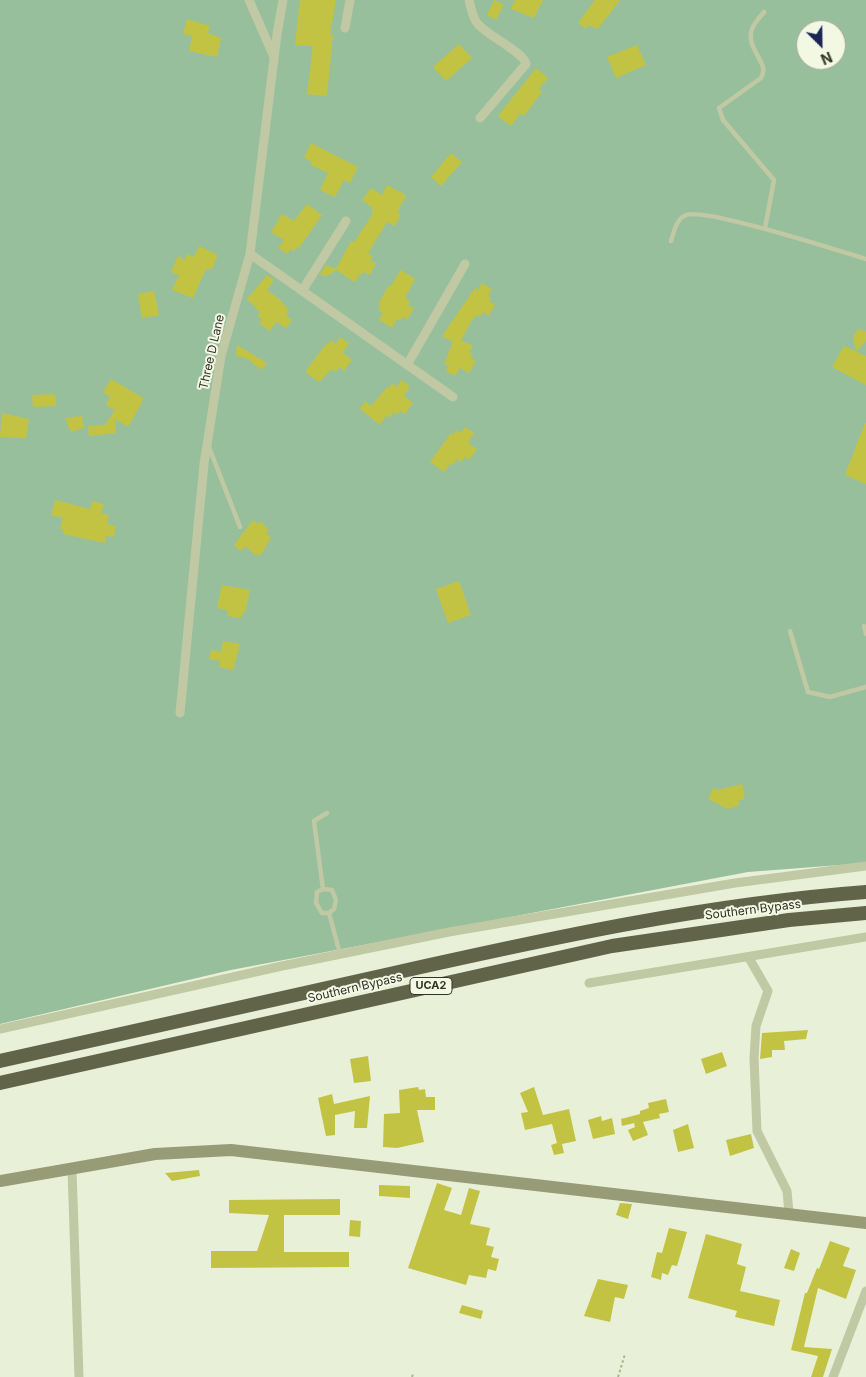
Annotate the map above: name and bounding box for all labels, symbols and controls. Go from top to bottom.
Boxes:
north arrow [796,20,846,70]
text: N [818,48,835,68]
street label: Three D Lane [196,313,228,391]
street label: Southern Bypass [704,897,802,923]
street label: Southern Bypass [306,970,404,1006]
road number: UCA2 [410,978,452,994]

